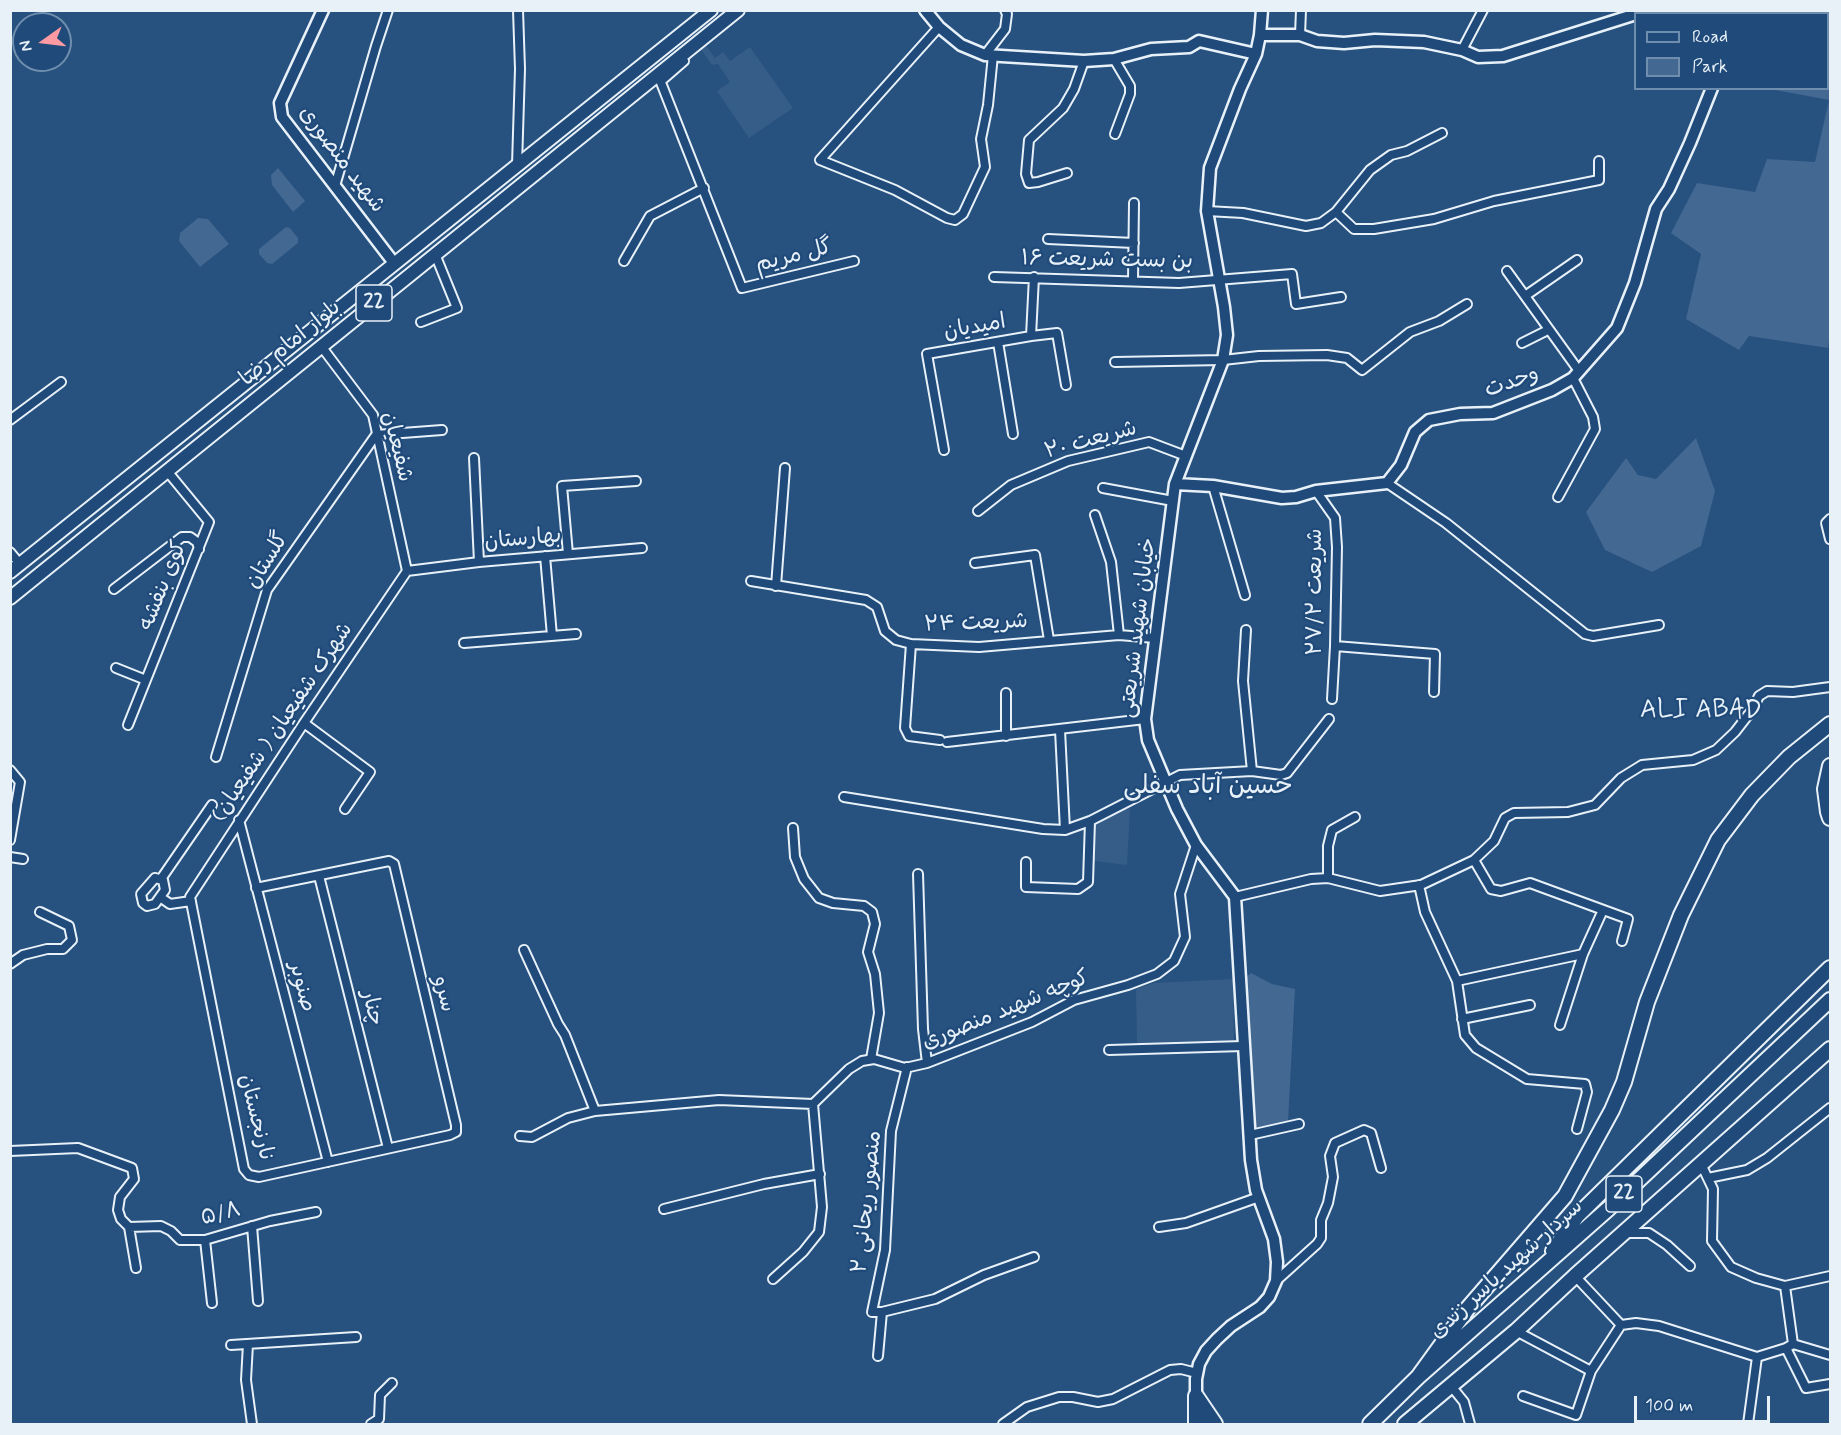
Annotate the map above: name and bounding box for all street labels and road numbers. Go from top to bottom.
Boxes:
street label: شهید منصوری [292,101,390,219]
street label: گل مریم [753,235,835,279]
street label: بن بست شریعت ۱۶ [1021,246,1193,276]
road number: 22 [356,285,392,321]
street label: بلوار امام رضا [235,295,347,393]
street label: امیدیان [942,310,1008,346]
street label: وحدت [1481,361,1543,405]
street label: شفیعیان [375,409,417,485]
street label: شریعت ۲۰ [1042,416,1140,466]
street label: بهارستان [483,523,563,557]
street label: گلستان [241,528,295,594]
street label: شریعت ۲۷/۲ [1303,528,1329,656]
street label: خیابان شهید شریعتی [1115,536,1163,720]
street label: کوی بنفشه [134,537,194,635]
street label: شریعت ۲۴ [924,609,1028,639]
street label: شهرک شفیعیان ( شفیعیان) [206,618,360,828]
street label: صنوبر [282,959,320,1015]
street label: کوچه شهید منصوری [918,965,1094,1057]
street label: سرو [426,973,460,1015]
street label: چنار [354,987,388,1029]
street label: نارنجستان [231,1072,279,1164]
street label: منصور ریحانی ۲ [847,1129,889,1275]
road number: 22 [1606,1176,1642,1212]
street label: سردار شهید یاسر زندی [1425,1194,1589,1346]
street label: ۵/۸ [198,1197,244,1233]

